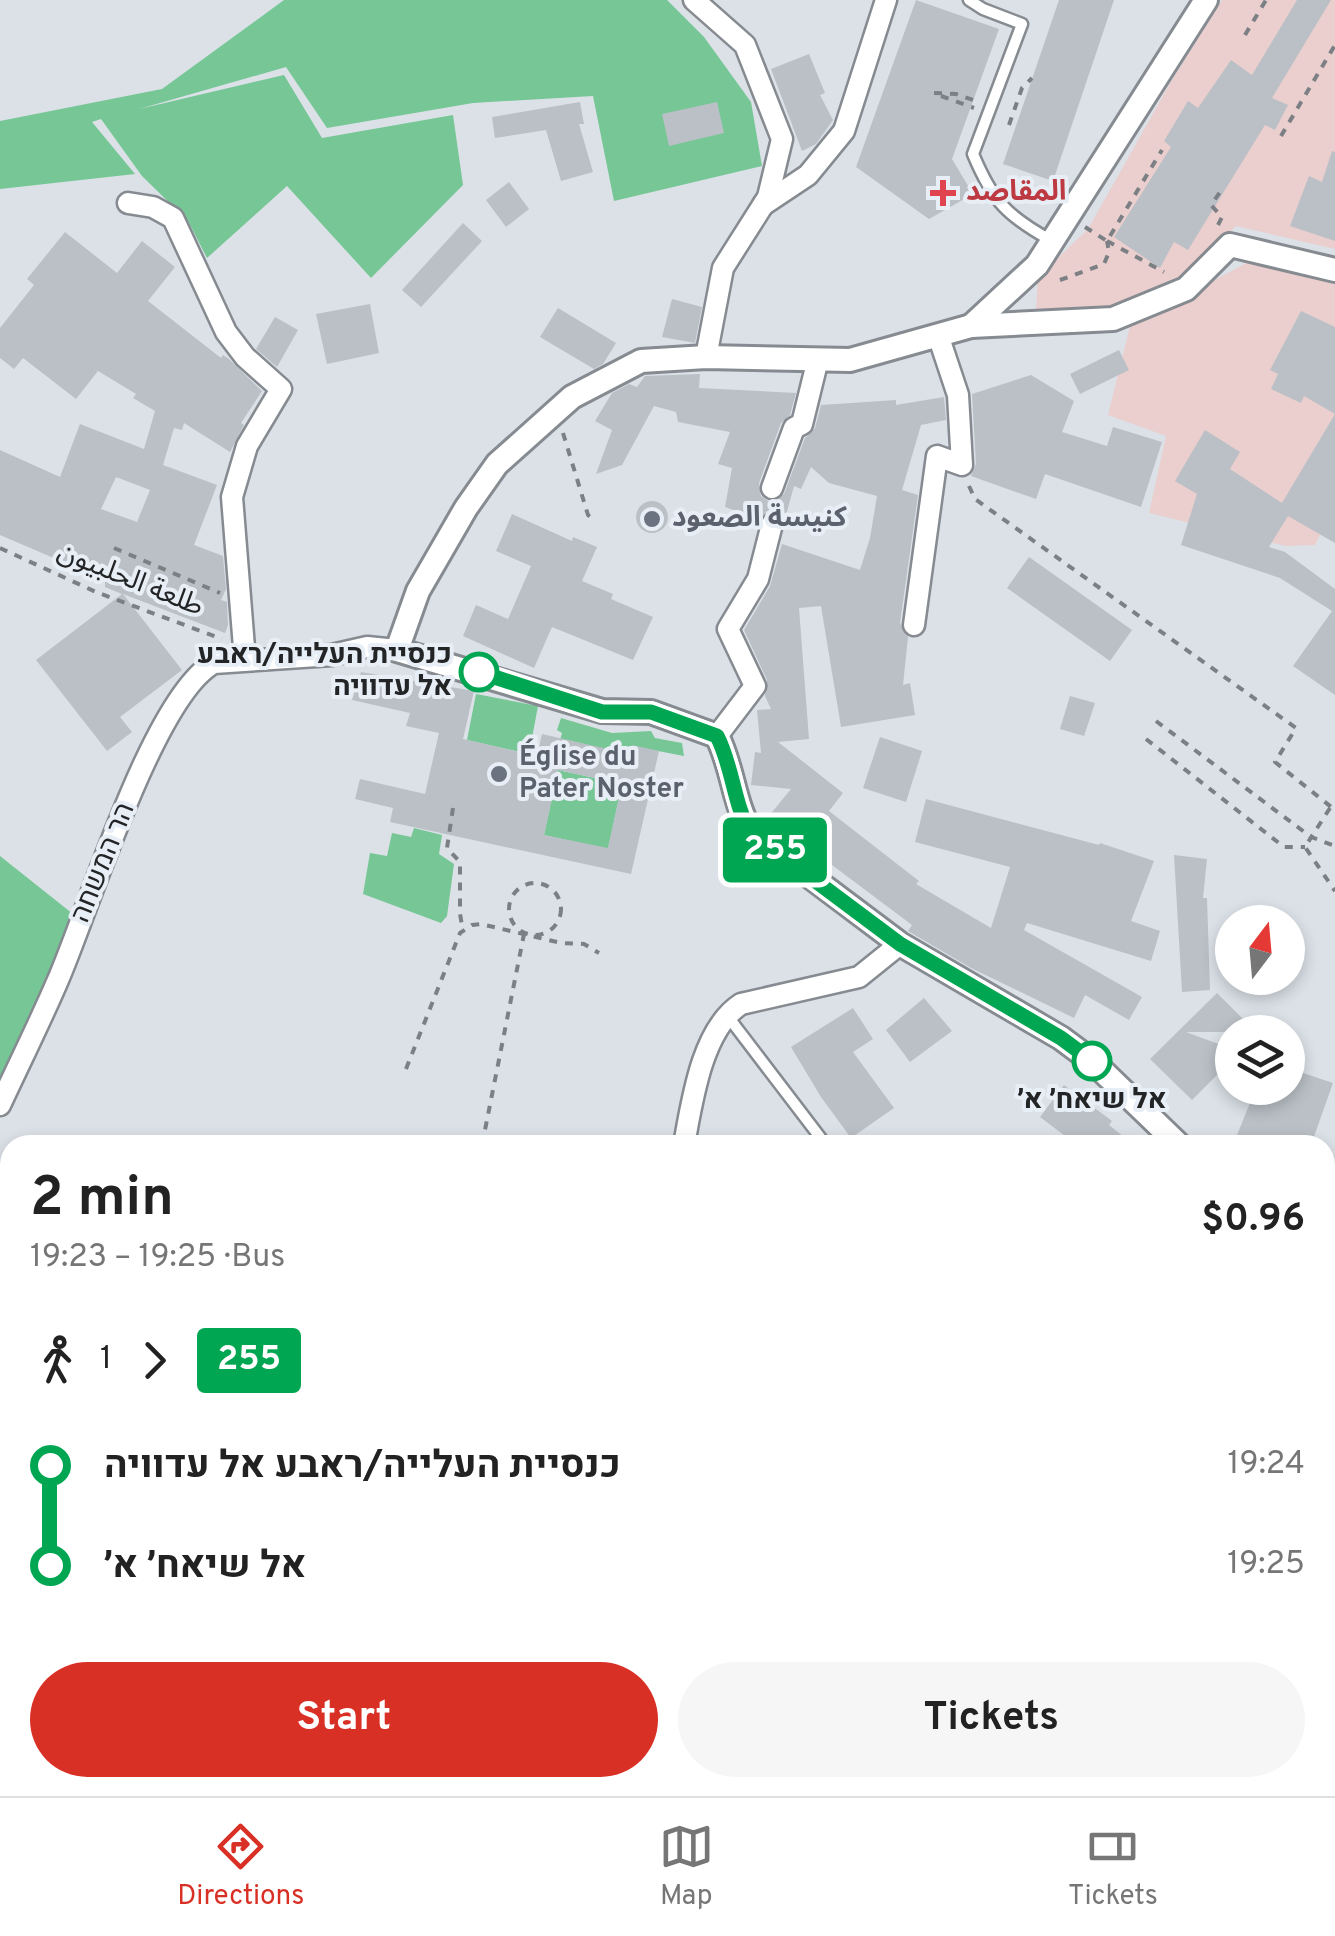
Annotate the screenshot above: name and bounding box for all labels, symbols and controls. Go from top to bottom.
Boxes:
place label: المقاصد [966,175,1066,211]
marker: المقاصد [930,180,956,206]
place label: كنيسة الصعود [672,501,847,537]
marker: كنيسة الصعود [641,508,663,530]
street label: طلعة الحلبيون [52,534,208,626]
place label: כנסיית העלייה/ראבע אל עדוויה [197,638,452,706]
marker: כנסיית העלייה/ראבע אל עדוויה [460,653,498,691]
place label: Église du Pater Noster [519,738,684,808]
marker: Église du Pater Noster [488,763,510,785]
street label: הר המשחה [64,798,144,928]
line badge: 255 [718,818,832,882]
text: 255 [743,828,807,872]
north arrow [1215,905,1305,995]
map controls [1215,905,1305,1105]
button: layers [1215,1015,1305,1105]
marker: אל שיאח׳ א׳ [1073,1042,1111,1080]
place label: אל שיאח׳ א׳ [1018,1083,1166,1119]
text: 2 min [30,1165,174,1235]
text: $0.96 [1201,1196,1305,1245]
text: 19:23 – 19:25 · Bus [30,1238,285,1278]
icon: walk [30,1333,85,1388]
icon: forward [127,1333,182,1388]
text: 255 [217,1338,281,1382]
text: 1 [100,1340,112,1380]
text: כנסיית העלייה/ראבע אל עדוויה [104,1443,621,1492]
text: 19:24 [1228,1445,1305,1485]
text: אל שיאח׳ א׳ [104,1543,306,1592]
text: 19:25 [1227,1545,1305,1585]
button: Start [30,1662,658,1777]
button: Tickets [678,1662,1305,1777]
tab: Directions [177,1819,304,1915]
tab: Map [659,1819,714,1915]
tab: Tickets [1068,1819,1158,1915]

